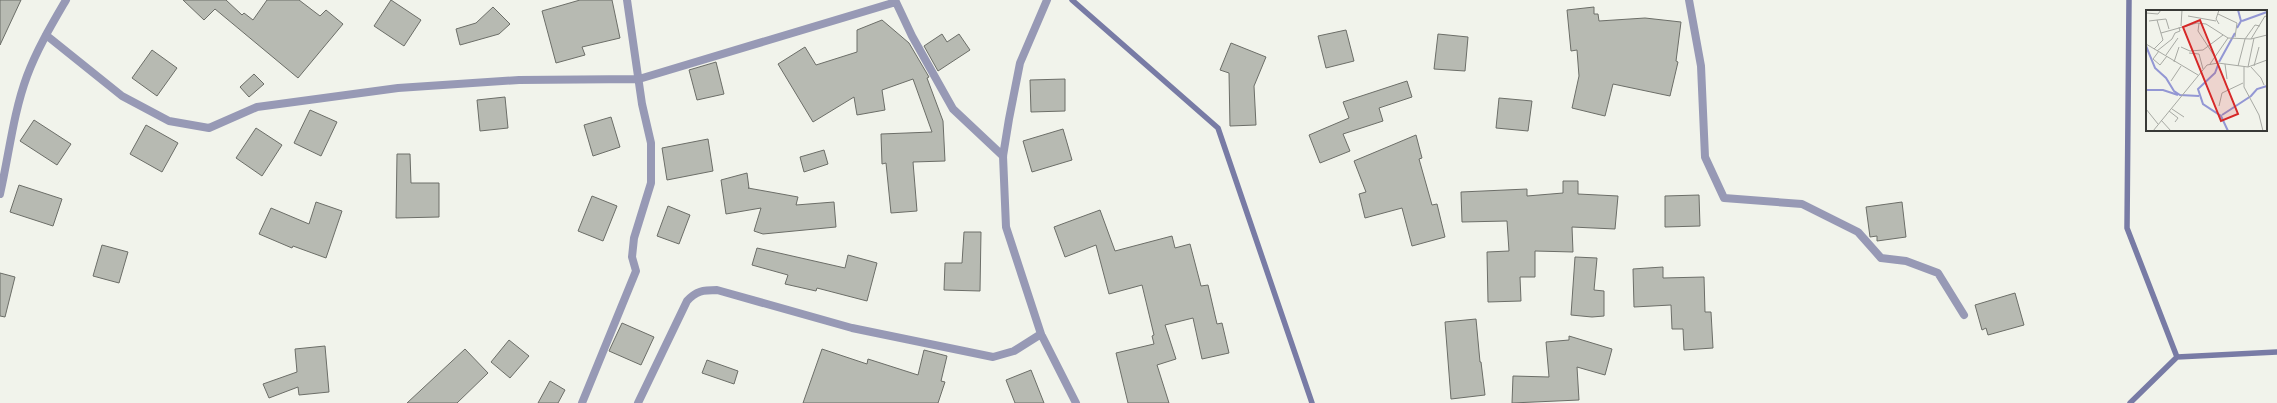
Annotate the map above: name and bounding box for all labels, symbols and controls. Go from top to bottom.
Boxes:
inset map [2146,10,2267,131]

